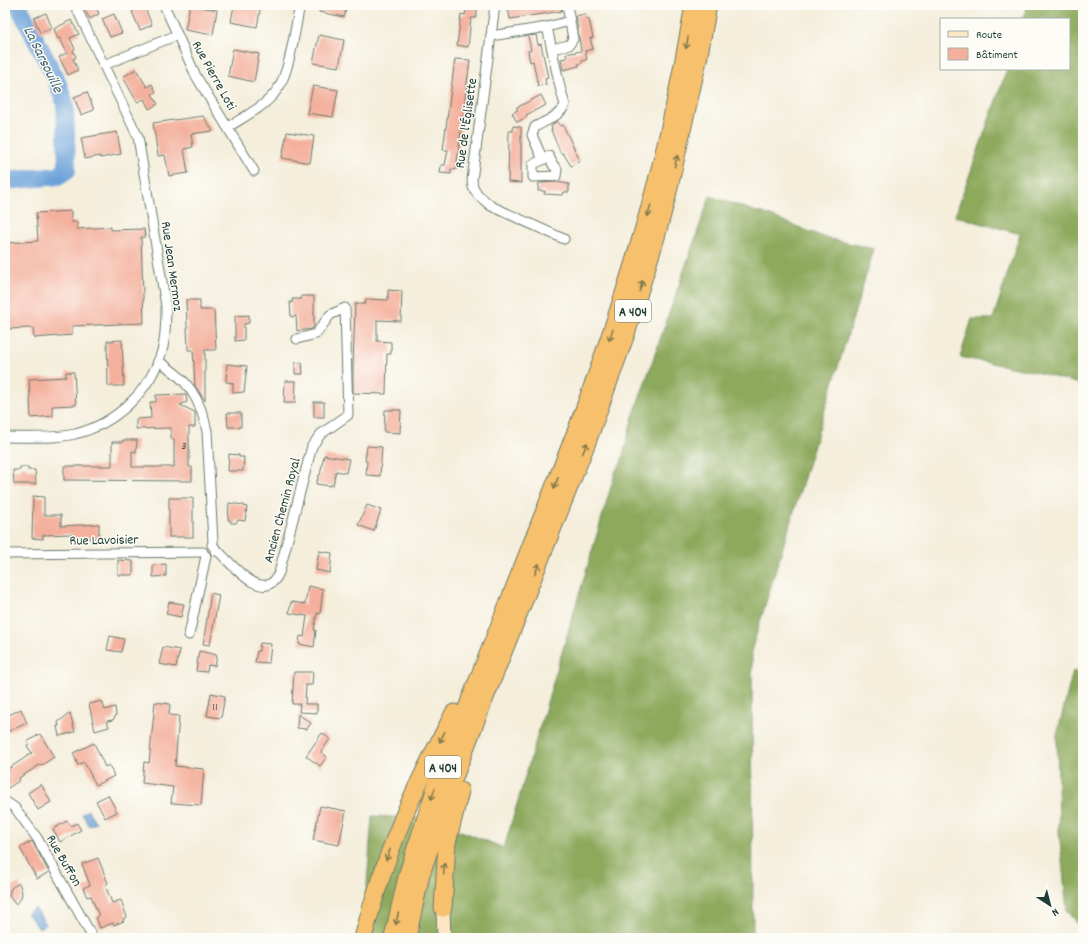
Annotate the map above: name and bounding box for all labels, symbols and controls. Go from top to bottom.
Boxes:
legend [940,18,1070,70]
water label: La Sarsouille [17,23,68,98]
text: Route [976,27,1002,44]
one-way arrow [683,37,691,50]
street label: Rue Pierre Loti [186,38,241,115]
text: Bâtiment [976,47,1018,64]
street label: Rue de l'Églisette [451,77,483,170]
one-way arrow [672,154,680,167]
one-way arrow [645,204,652,217]
street label: Rue Jean Mermoz [155,220,187,313]
one-way arrow [638,279,645,292]
road number: A 404 [615,300,651,322]
one-way arrow [607,329,614,342]
house number: 3 [181,438,187,455]
one-way arrow [581,443,589,455]
street label: Ancien Chemin Royal [259,455,307,565]
one-way arrow [551,477,559,489]
street label: Rue Lavoisier [69,530,139,552]
one-way arrow [533,564,541,576]
house number: 11 [212,699,218,716]
one-way arrow [438,731,445,743]
road number: A 404 [425,756,461,778]
one-way arrow [429,788,437,800]
street label: Rue Buffon [40,831,86,891]
one-way arrow [384,849,392,861]
one-way arrow [441,863,448,876]
north arrow [1030,885,1070,925]
text: N [1047,903,1062,920]
one-way arrow [393,912,401,925]

